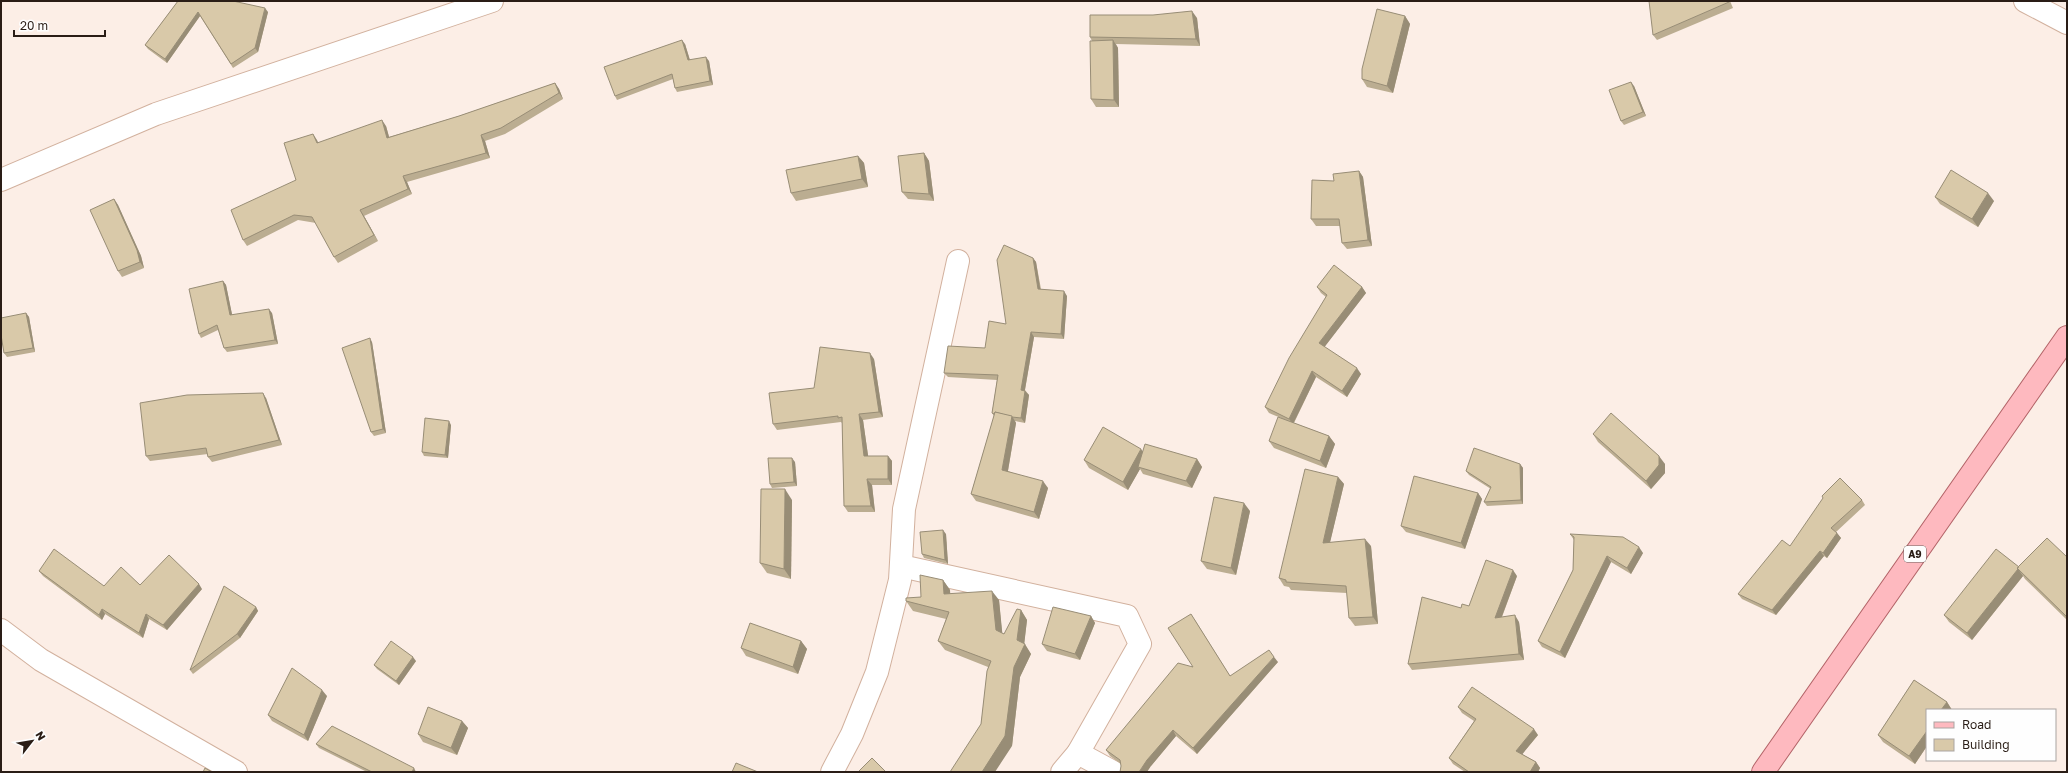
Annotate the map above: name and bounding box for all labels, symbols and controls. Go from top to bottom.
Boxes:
scale bar [14,12,105,38]
text: 20 m [20,18,48,33]
road number: A9 [1904,546,1926,562]
legend [1926,709,2056,761]
text: Road [1962,717,1991,732]
north arrow [12,721,52,761]
text: N [33,729,49,743]
text: Building [1962,737,2010,752]

